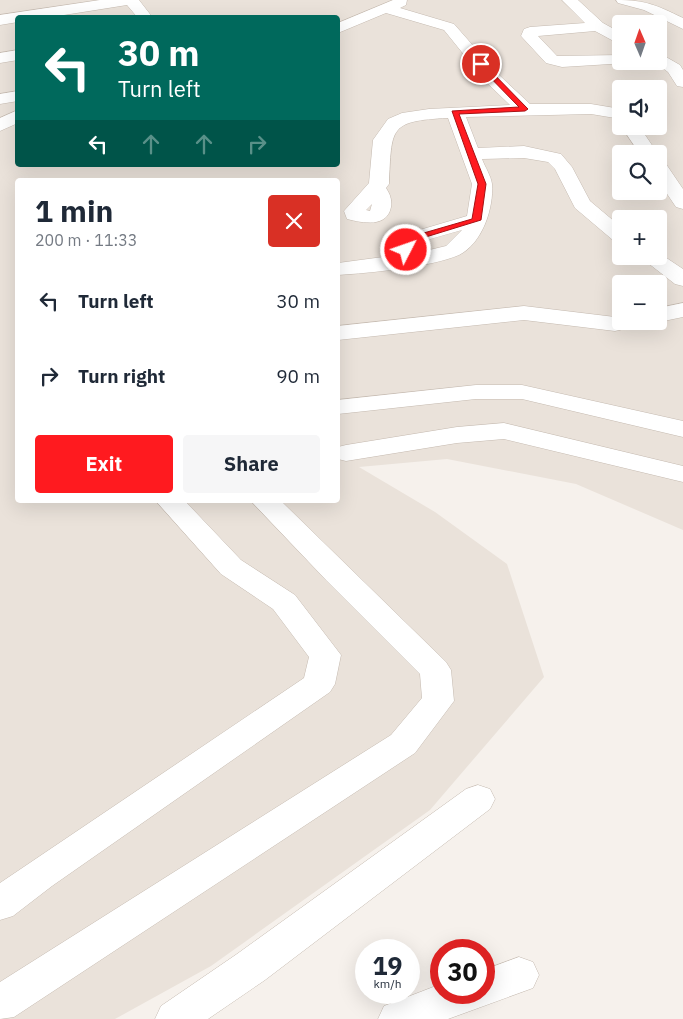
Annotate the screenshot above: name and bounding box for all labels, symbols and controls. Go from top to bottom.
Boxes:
north arrow [612,15,668,70]
map controls [612,15,667,330]
text: 30 m [118,30,200,76]
icon: left [35,35,100,100]
pin [460,43,502,85]
icon: arrive [467,50,495,78]
text: Turn left [118,74,201,103]
button: sound [612,80,667,135]
icon: left [84,130,112,158]
icon: ahead [137,130,165,158]
icon: ahead [190,130,218,158]
icon: right [243,130,271,158]
button: search [612,145,667,200]
text: 1 min [35,191,113,230]
button: close [268,195,320,247]
button: + [612,210,667,265]
position arrow [379,223,431,275]
text: 200 m · 11:33 [35,230,137,250]
button: − [612,275,667,330]
icon: left [35,287,63,315]
text: Turn left [78,289,154,313]
text: 30 m [276,289,320,313]
icon: right [35,362,63,390]
text: Turn right [78,364,165,388]
text: 90 m [276,364,320,388]
button: Exit [35,435,173,493]
button: Share [183,435,320,493]
speed limit sign: 30 [430,939,495,1004]
text: 19 [372,949,403,982]
text: km/h [373,976,402,991]

